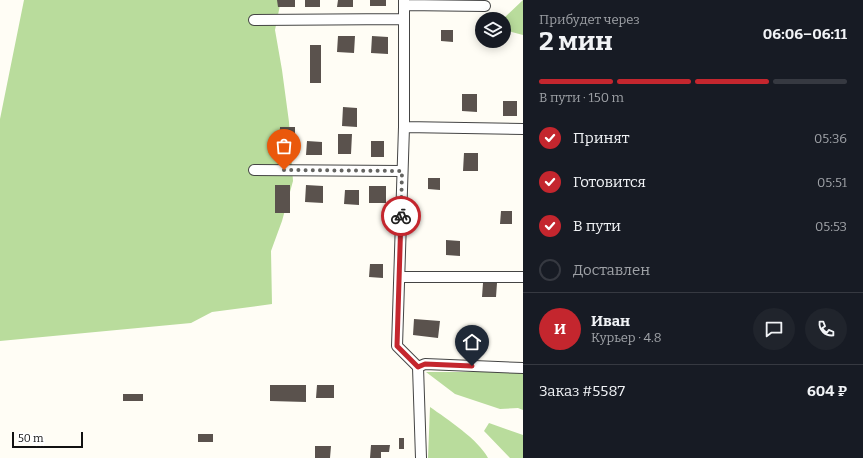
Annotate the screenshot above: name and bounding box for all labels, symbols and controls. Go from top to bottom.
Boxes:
map controls [475,12,511,48]
button: layers [475,12,511,48]
text: Прибудет через [539,12,640,27]
text: 06:06–06:11 [763,25,847,43]
text: 2 мин [539,26,613,57]
text: В пути · 150 m [539,90,624,105]
icon: check [539,127,561,149]
pin [267,129,301,170]
text: Принят [573,129,629,147]
text: 05:36 [814,131,847,146]
icon: bag [273,135,295,157]
icon: check [539,171,561,193]
text: Готовится [573,173,646,191]
text: 05:51 [817,175,847,190]
courier [381,196,421,236]
icon: bike [390,205,412,227]
icon: check [539,215,561,237]
text: В пути [573,217,621,235]
text: 05:53 [815,219,847,234]
text: Доставлен [573,261,650,279]
button: chat [753,308,795,350]
button: phone [805,308,847,350]
text: Иван [591,312,630,330]
text: И [554,320,566,338]
pin [455,325,489,366]
text: Курьер · 4.8 [591,330,662,345]
icon: home [461,331,483,353]
text: Заказ #5587 [539,382,625,400]
text: 604 ₽ [807,382,847,400]
scale bar [12,430,83,449]
text: 50 m [18,432,44,445]

